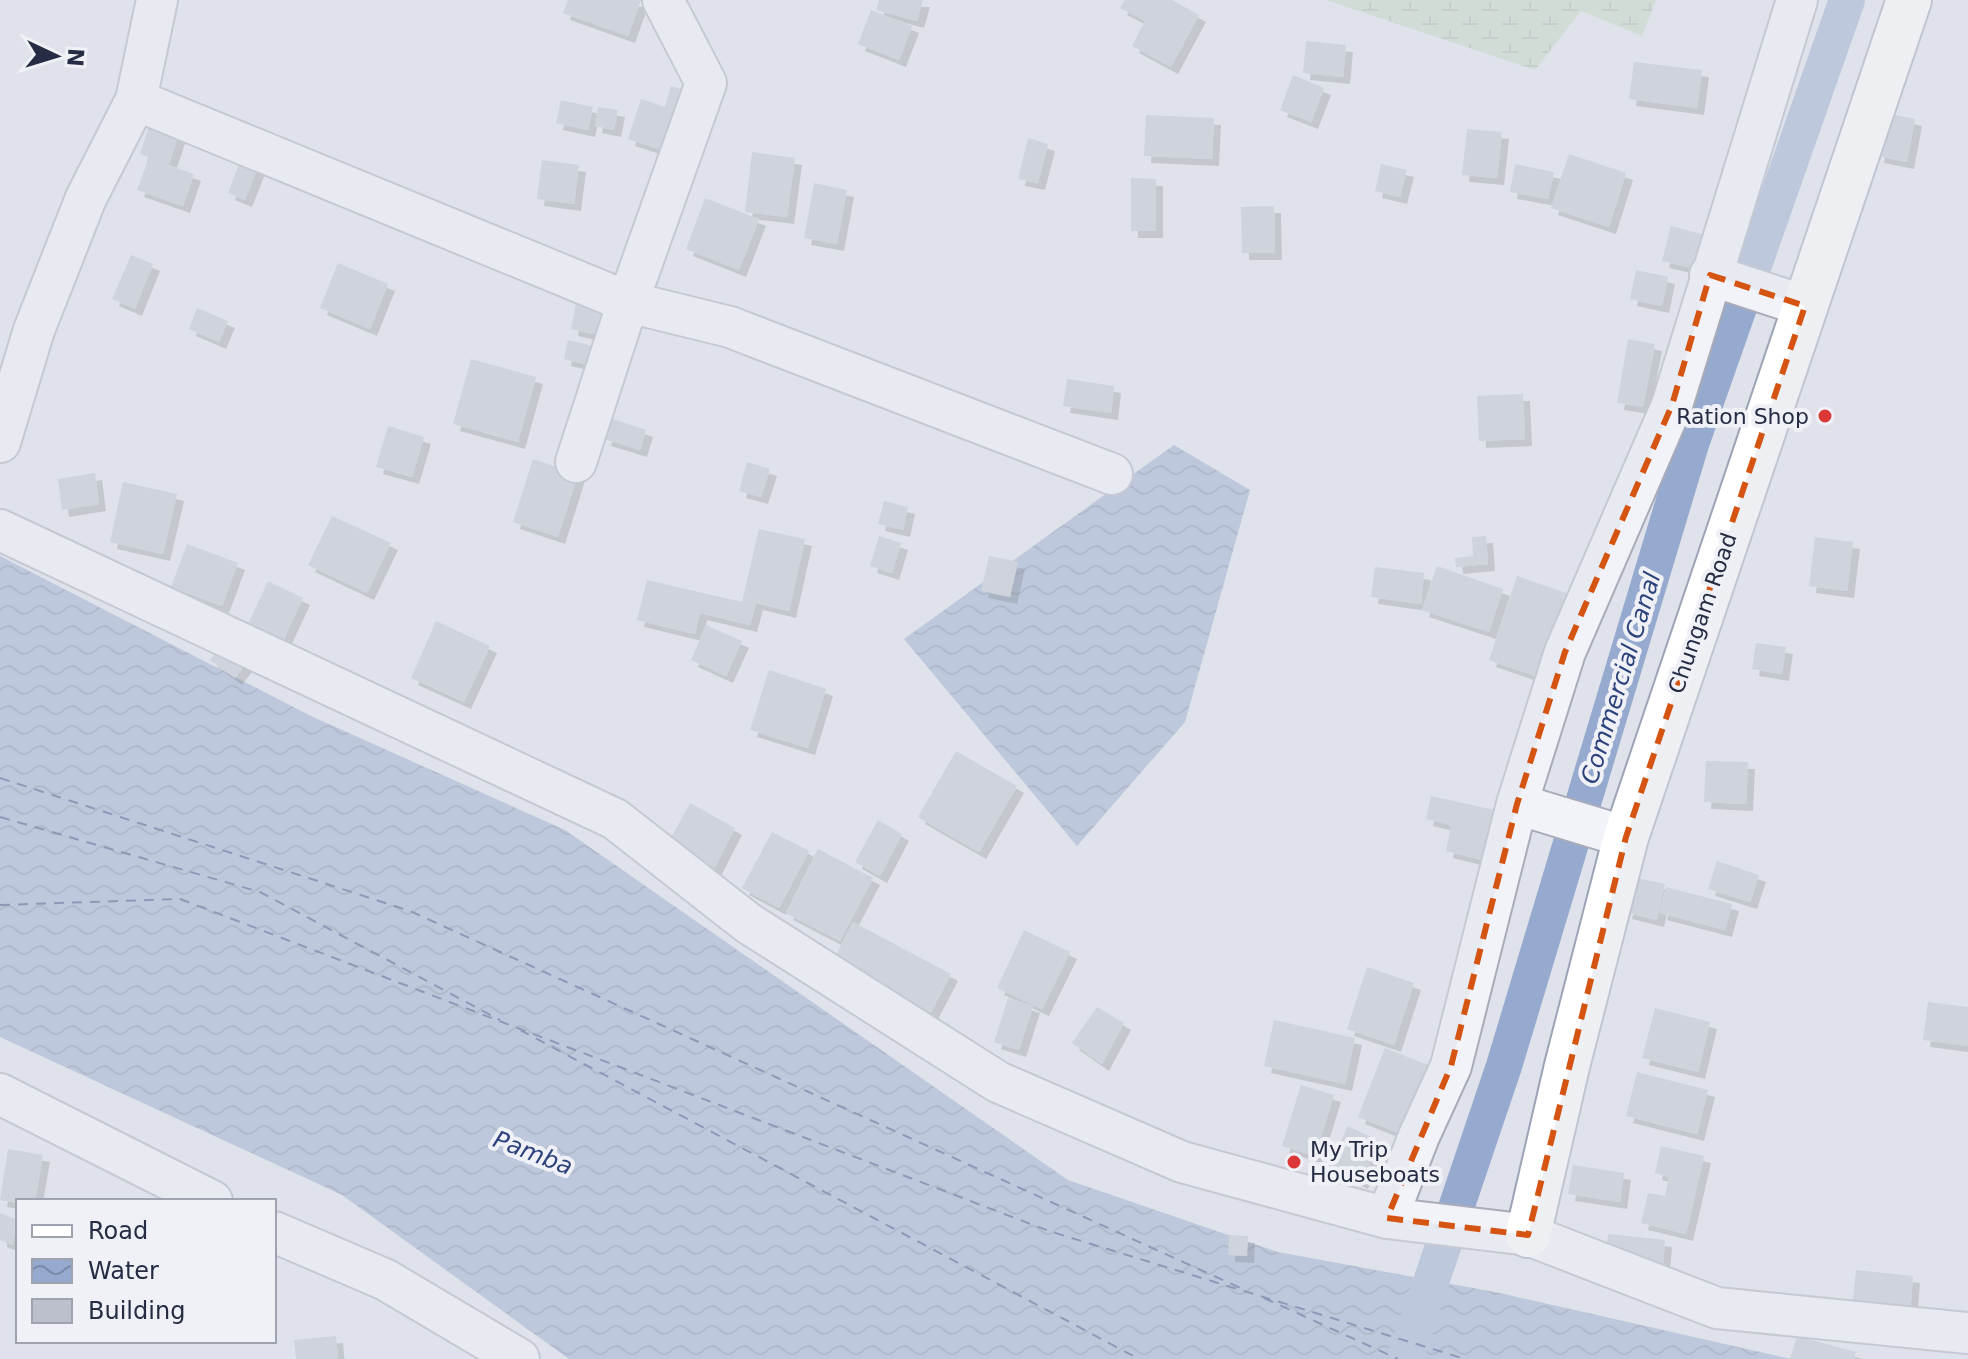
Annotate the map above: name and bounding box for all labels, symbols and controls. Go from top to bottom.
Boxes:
north arrow [16,16,96,96]
text: N [62,47,89,67]
place label: Ration Shop [1676,404,1809,429]
marker: Ration Shop [1816,407,1834,425]
street label: Chungam Road [1663,530,1742,697]
water label: Commercial Canal [1575,569,1667,787]
water label: Pamba [489,1125,577,1181]
place label: My Trip Houseboats [1310,1137,1440,1187]
marker: My Trip Houseboats [1285,1153,1303,1171]
legend [16,1199,276,1343]
text: Road [88,1217,148,1245]
text: Water [88,1257,159,1285]
text: Building [88,1297,185,1325]

